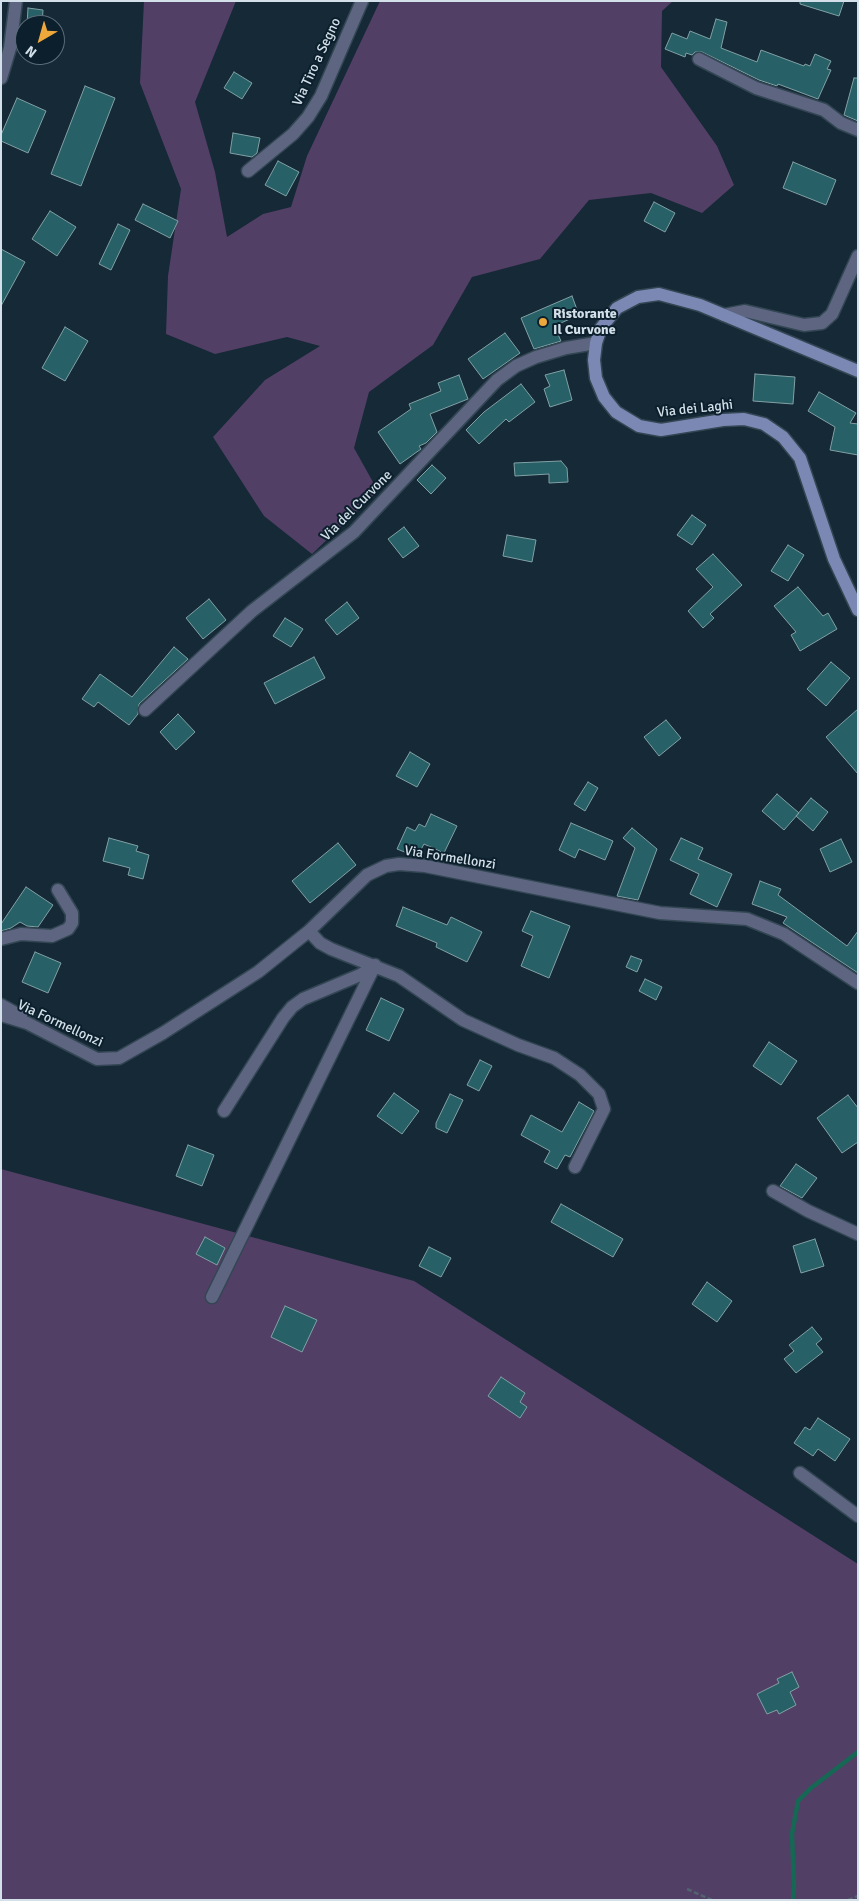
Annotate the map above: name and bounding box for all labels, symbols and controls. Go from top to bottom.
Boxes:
north arrow [15,15,65,65]
street label: Via Tiro a Segno [289,15,345,109]
text: N [22,42,40,61]
place label: Ristorante Il Curvone [553,306,617,338]
marker: Ristorante Il Curvone [537,316,549,328]
street label: Via dei Laghi [656,397,734,421]
street label: Via del Curvone [318,467,396,545]
street label: Via Formellonzi [403,842,497,874]
street label: Via Formellonzi [15,997,105,1051]

